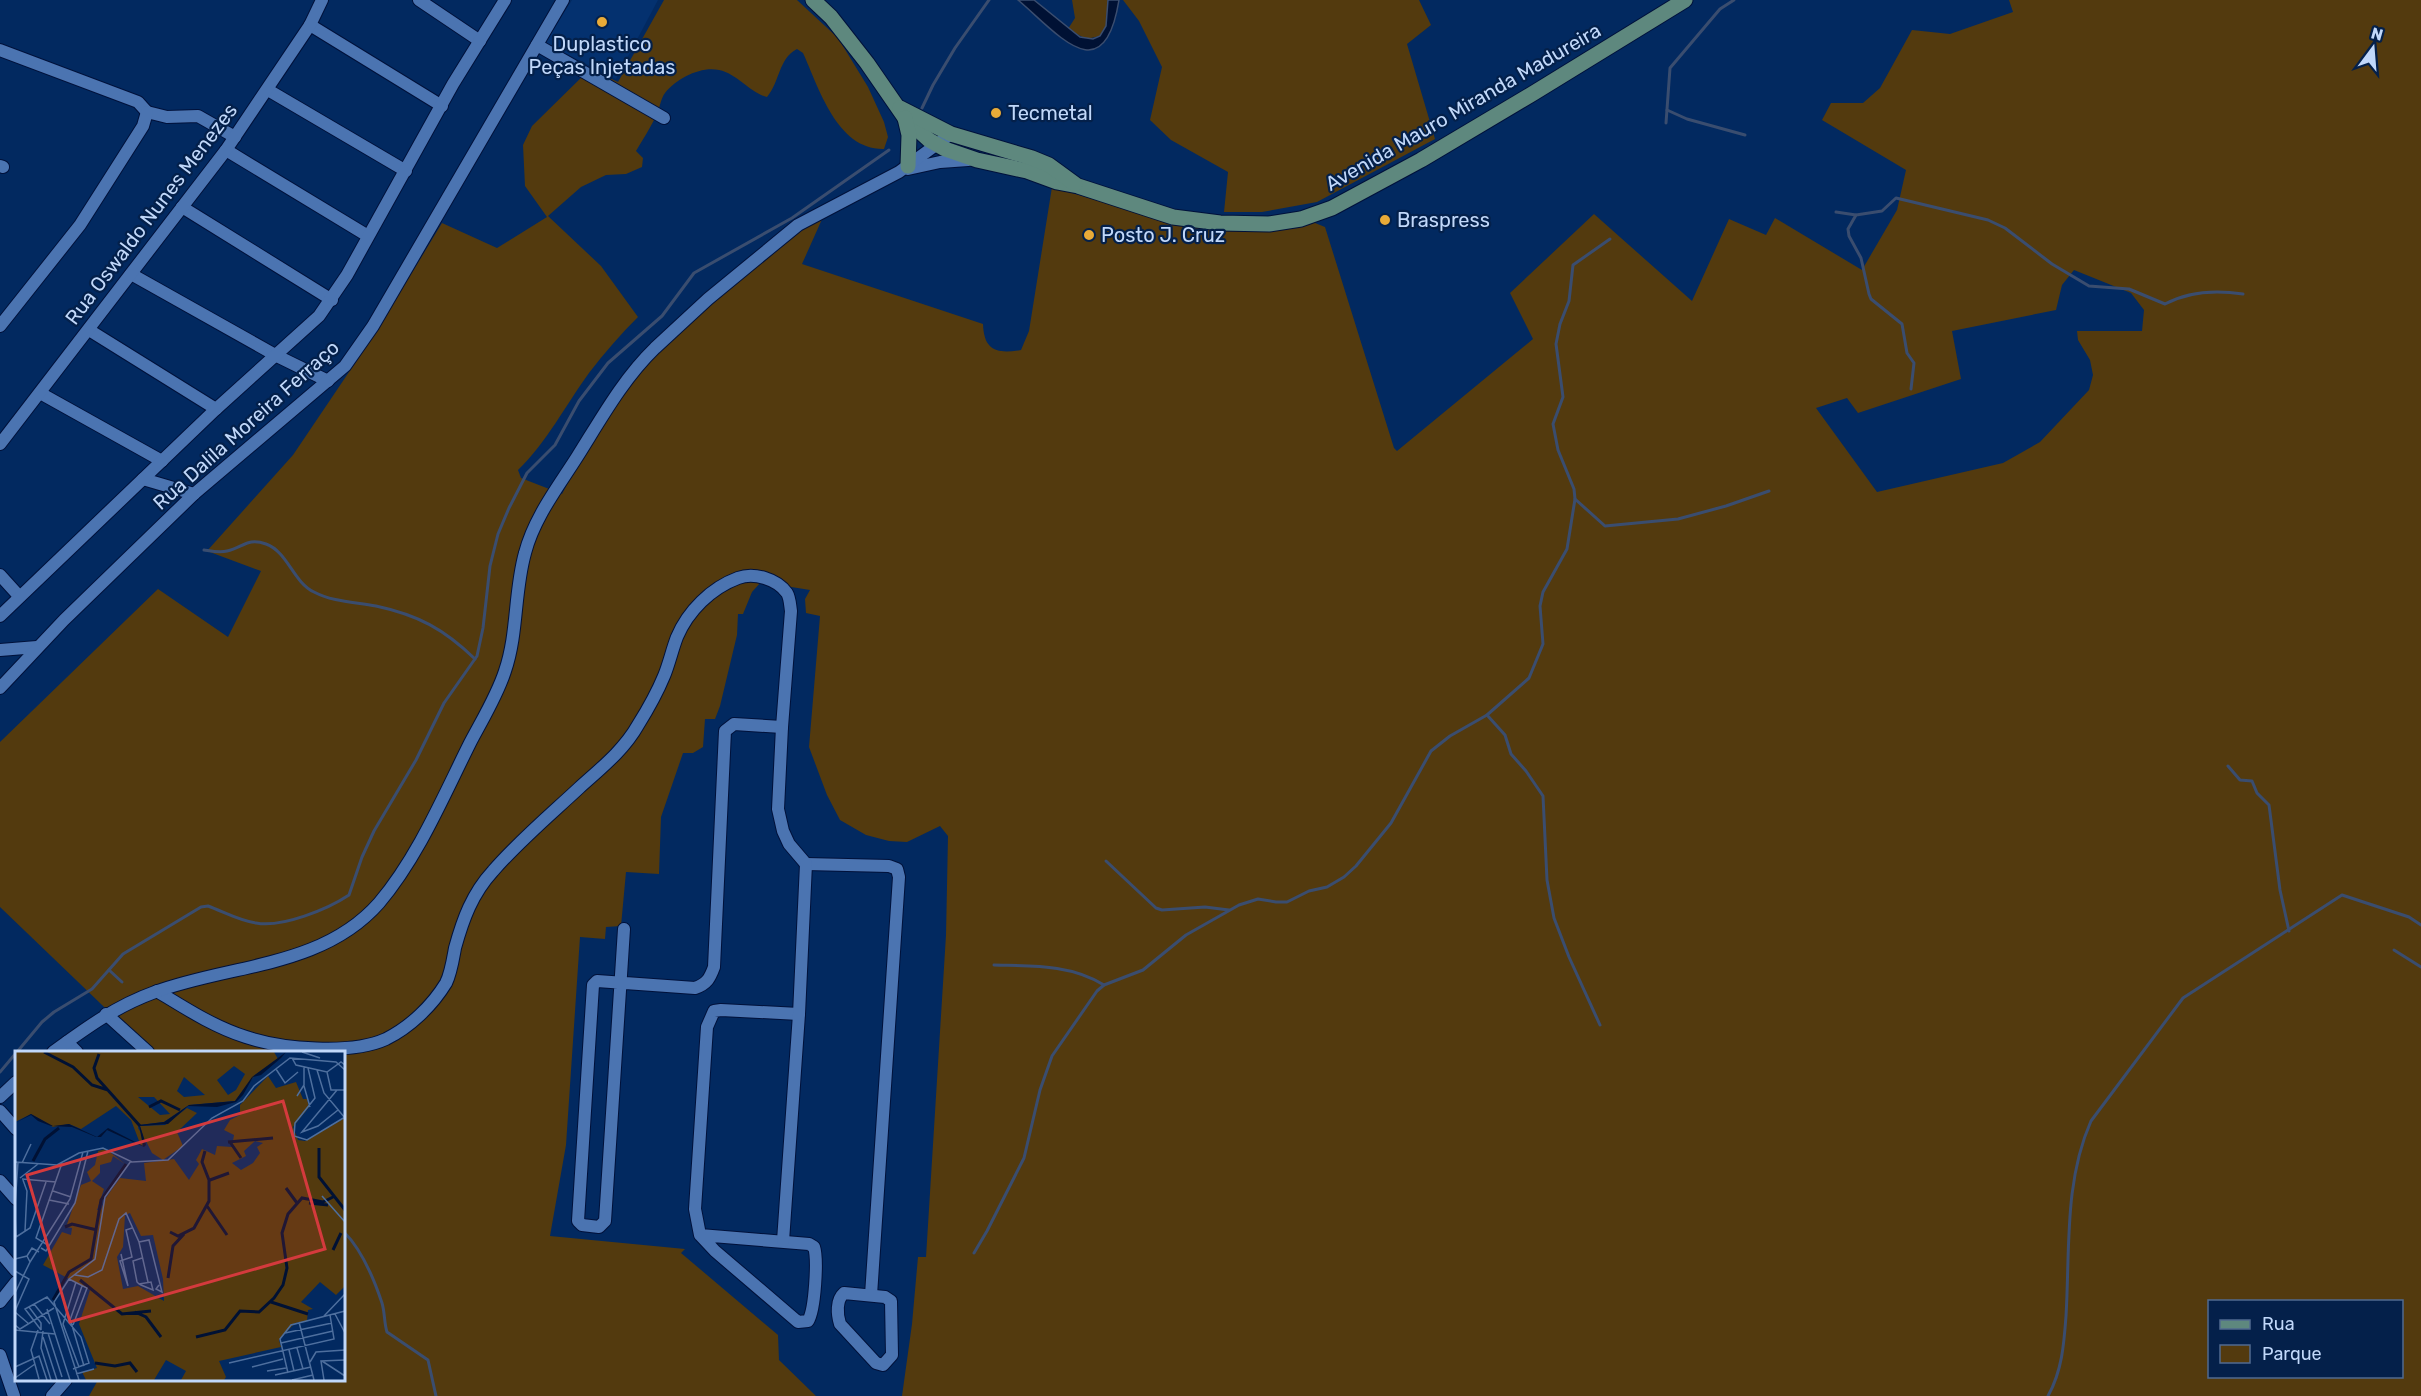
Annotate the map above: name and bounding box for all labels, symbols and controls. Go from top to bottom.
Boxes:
marker: Duplastico Peças Injetadas [595,15,609,29]
street label: Avenida Mauro Miranda Madureira [1321,18,1605,196]
north arrow [2343,18,2403,78]
text: N [2369,23,2385,45]
place label: Duplastico Peças Injetadas [529,32,675,79]
street label: Rua Oswaldo Nunes Menezes [60,99,242,329]
place label: Tecmetal [1008,101,1093,125]
marker: Tecmetal [989,106,1003,120]
place label: Braspress [1397,208,1490,232]
marker: Braspress [1378,213,1392,227]
place label: Posto J. Cruz [1101,223,1225,247]
marker: Posto J. Cruz [1082,228,1096,242]
street label: Rua Dalila Moreira Ferraço [148,335,344,515]
inset map [15,1051,345,1381]
legend [2208,1300,2403,1378]
text: Rua [2262,1313,2295,1335]
text: Parque [2262,1343,2322,1365]

